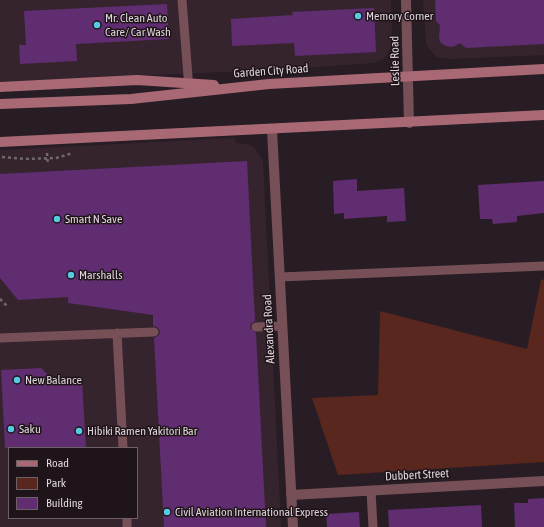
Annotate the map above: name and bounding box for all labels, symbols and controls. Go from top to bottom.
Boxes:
place label: Memory Corner [366,9,433,23]
place label: Mr. Clean Auto Care/ Car Wash [105,11,171,39]
marker: Memory Corner [353,11,363,21]
marker: Mr. Clean Auto Care/ Car Wash [92,20,102,30]
street label: Leslie Road [387,36,403,86]
street label: Garden City Road [233,61,309,81]
place label: Smart N Save [65,212,122,226]
marker: Smart N Save [52,214,62,224]
place label: Marshalls [79,268,122,282]
marker: Marshalls [66,270,76,280]
street label: Alexandra Road [260,294,278,364]
place label: New Balance [25,373,82,387]
marker: New Balance [12,375,22,385]
place label: Saku [19,422,41,436]
marker: Saku [6,424,16,434]
place label: Hibiki Ramen Yakitori Bar [87,424,197,438]
marker: Hibiki Ramen Yakitori Bar [74,426,84,436]
legend [8,447,138,519]
text: Road [46,456,69,470]
street label: Dubbert Street [385,466,449,484]
text: Park [46,476,66,490]
text: Building [46,496,83,510]
place label: Civil Aviation International Express [175,505,328,519]
marker: Civil Aviation International Express [162,507,172,517]

